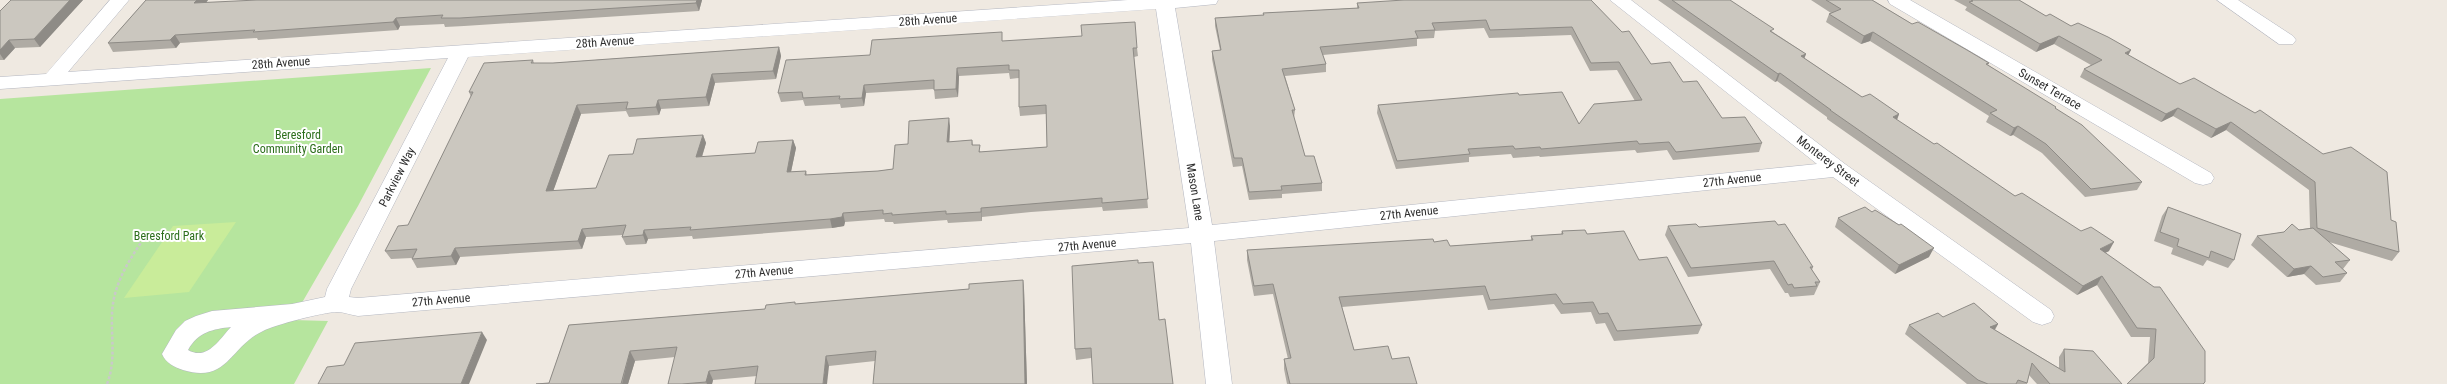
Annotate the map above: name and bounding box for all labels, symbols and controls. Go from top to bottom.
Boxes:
street label: 28th Avenue [898,11,958,29]
street label: 28th Avenue [575,33,635,51]
street label: 28th Avenue [251,54,311,72]
street label: Sunset Terrace [2016,65,2084,113]
park label: Beresford Community Garden [253,128,343,156]
street label: Monterey Street [1794,133,1863,189]
street label: Parkview Way [376,145,418,209]
street label: Mason Lane [1184,162,1206,222]
street label: 27th Avenue [1702,170,1762,190]
street label: 27th Avenue [1379,203,1439,223]
park label: Beresford Park [134,229,205,243]
street label: 27th Avenue [1057,235,1117,255]
street label: 27th Avenue [734,262,794,282]
street label: 27th Avenue [411,290,471,310]

